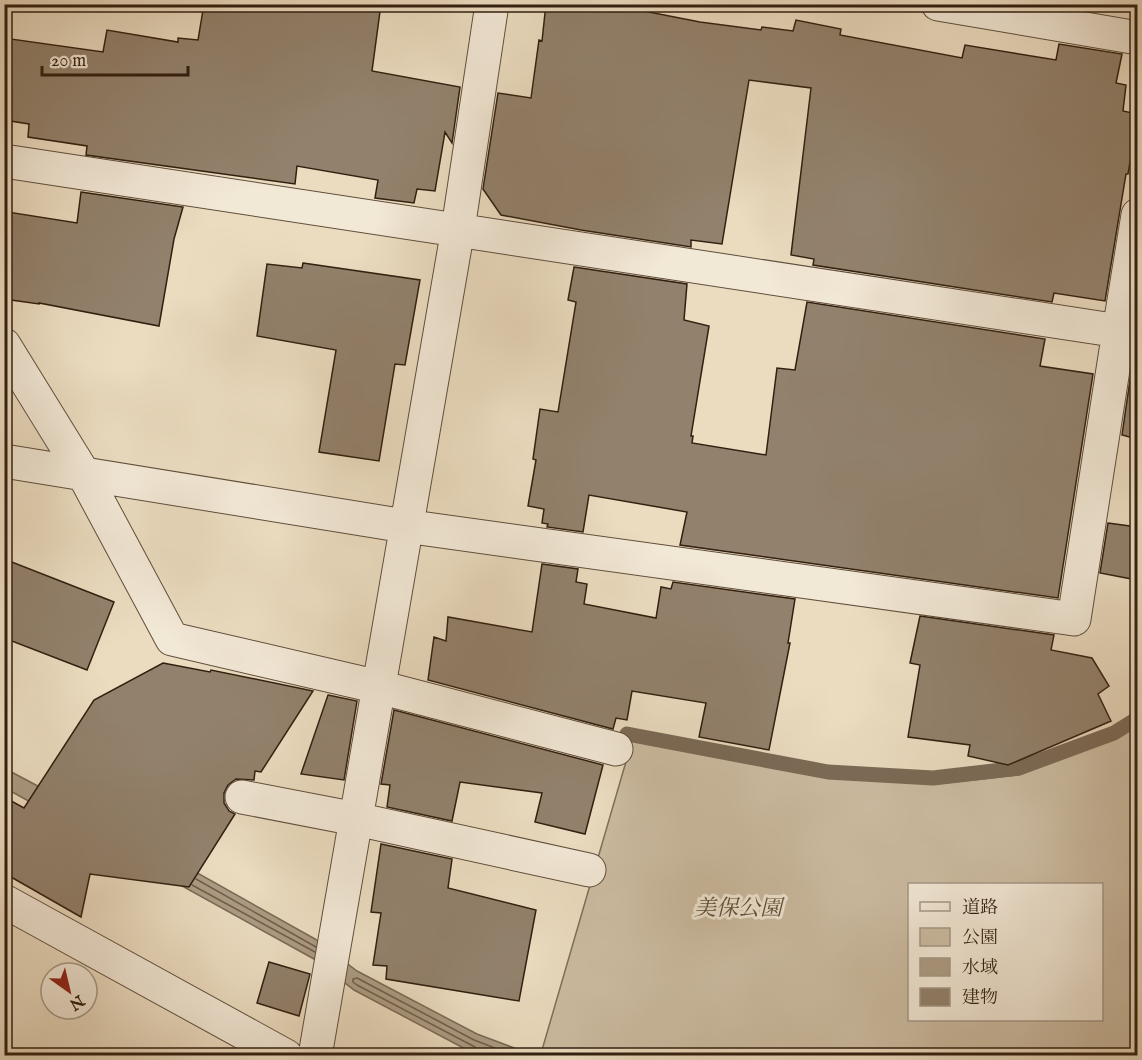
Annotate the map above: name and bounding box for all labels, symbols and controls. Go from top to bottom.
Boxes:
scale bar [42,39,188,77]
text: 20 m [51,50,86,73]
legend [908,883,1103,1021]
park label: 美保公園 [694,895,785,923]
text: 道路 [962,897,998,920]
text: 公園 [962,927,998,950]
text: 水域 [962,957,998,980]
north arrow [39,961,99,1021]
text: 建物 [962,987,998,1010]
text: N [65,989,88,1014]

